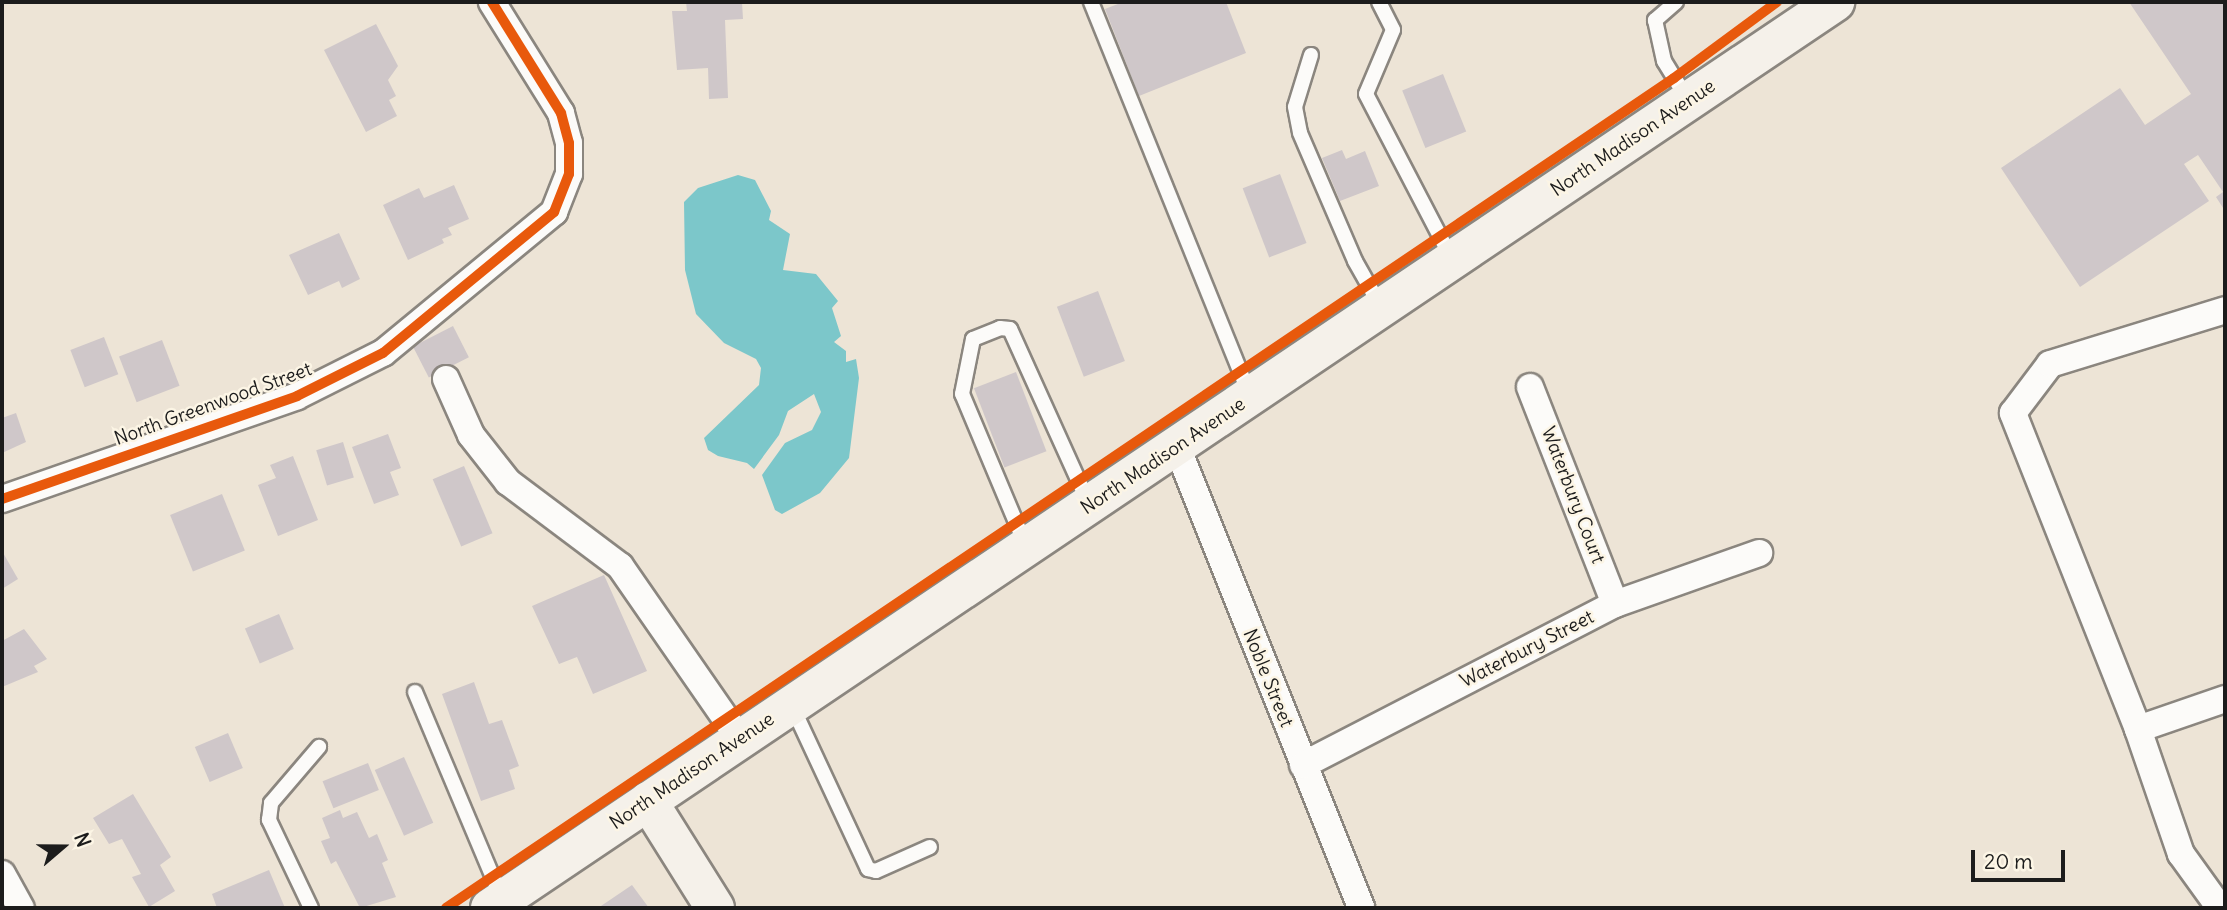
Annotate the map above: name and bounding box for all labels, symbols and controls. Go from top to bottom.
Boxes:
street label: North Madison Avenue [1547,75,1719,201]
street label: North Greenwood Street [111,358,315,450]
street label: North Madison Avenue [1077,393,1249,519]
street label: Waterbury Court [1536,423,1610,567]
street label: Waterbury Street [1456,605,1598,693]
street label: Noble Street [1238,626,1298,730]
street label: North Madison Avenue [606,708,778,834]
north arrow [28,812,98,882]
text: N [69,830,96,850]
scale bar [1975,836,2070,880]
text: 20 m [1984,848,2033,875]

